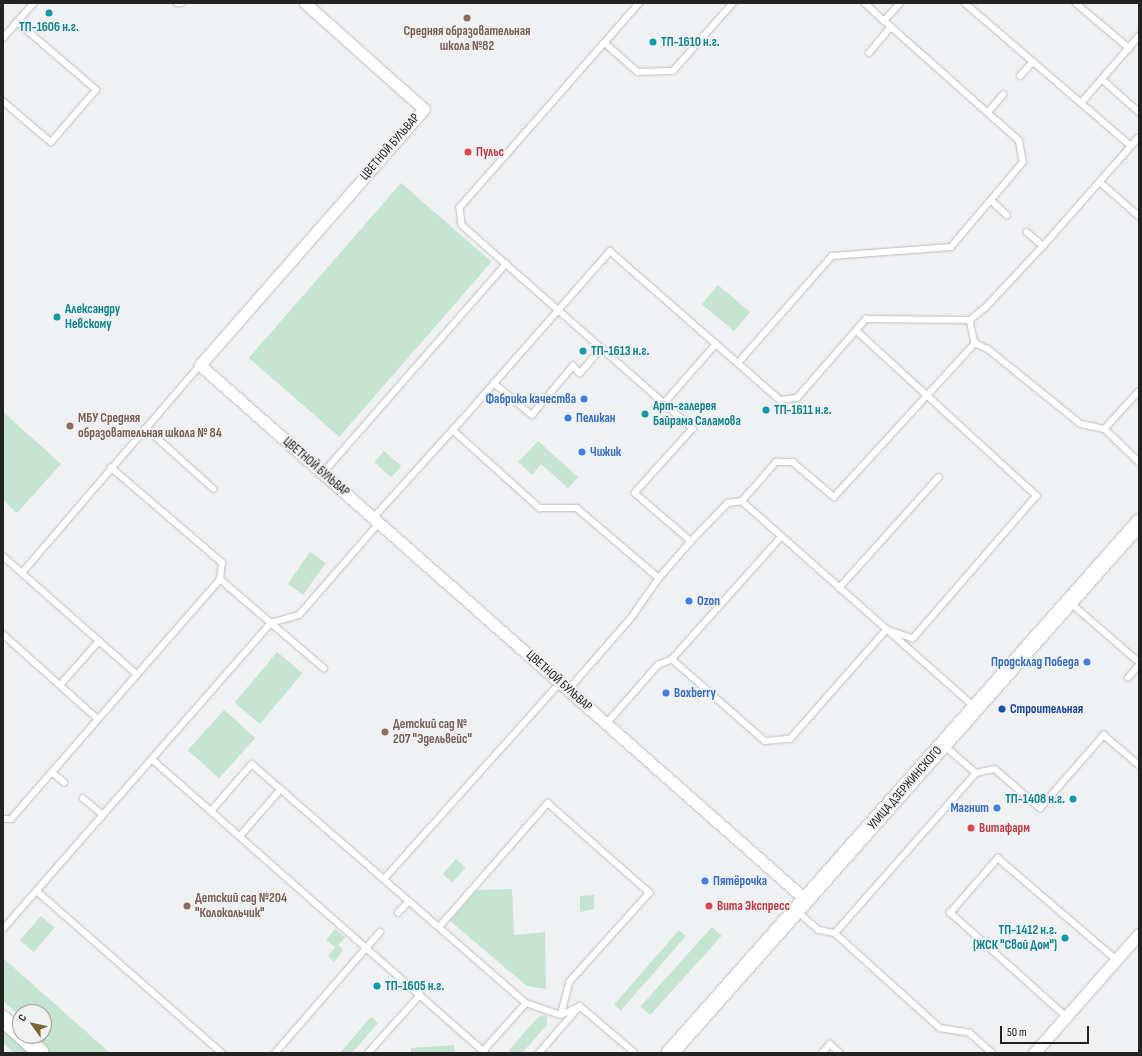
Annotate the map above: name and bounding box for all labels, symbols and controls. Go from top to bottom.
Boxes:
marker: ТП-1606 н.г. [44,8,54,18]
marker: Средняя образовательная школа №82 [462,13,472,23]
place label: ТП-1606 н.г. [19,19,79,35]
place label: Средняя образовательная школа №82 [403,24,531,55]
place label: ТП-1610 н.г. [661,34,720,50]
marker: ТП-1610 н.г. [648,37,658,47]
street label: ЦВЕТНОЙ БУЛЬВАР [357,111,423,183]
place label: Пульс [476,144,504,160]
marker: Пульс [463,147,473,157]
place label: Александру Невскому [65,302,120,333]
marker: Александру Невскому [52,312,62,322]
place label: ТП-1613 н.г. [591,343,649,359]
marker: ТП-1613 н.г. [578,346,588,356]
place label: Фабрика качества [486,391,576,407]
marker: Фабрика качества [579,394,589,404]
place label: Арт-галерея Байрама Саламова [653,399,741,430]
place label: ТП-1611 н.г. [774,402,832,418]
marker: ТП-1611 н.г. [761,405,771,415]
marker: Арт-галерея Байрама Саламова [640,409,650,419]
place label: Пеликан [576,410,616,426]
place label: МБУ Средняя образовательная школа № 84 [78,411,222,442]
marker: Пеликан [563,413,573,423]
marker: МБУ Средняя образовательная школа № 84 [65,421,75,431]
street label: ЦВЕТНОЙ БУЛЬВАР [280,434,352,500]
place label: Чижик [590,444,621,460]
marker: Чижик [577,447,587,457]
place label: Ozon [697,593,720,609]
marker: Ozon [684,596,694,606]
street label: ЦВЕТНОЙ БУЛЬВАР [523,647,595,715]
place label: Продсклад Победа [991,654,1079,670]
marker: Продсклад Победа [1082,657,1092,667]
place label: Boxberry [674,685,716,701]
marker: Boxberry [661,688,671,698]
place label: Строительная [1010,701,1083,717]
marker: Строительная [997,704,1007,714]
place label: Детский сад № 207 "Эдельвейс" [393,717,472,748]
marker: Детский сад № 207 "Эдельвейс" [380,727,390,737]
street label: УЛИЦА ДЗЕРЖИНСКОГО [865,743,945,833]
place label: ТП-1408 н.г. [1005,791,1065,807]
marker: ТП-1408 н.г. [1068,794,1078,804]
place label: Магнит [950,800,989,816]
marker: Магнит [992,803,1002,813]
place label: Витафарм [979,820,1030,836]
marker: Витафарм [966,823,976,833]
place label: Пятёрочка [713,873,767,889]
marker: Пятёрочка [700,876,710,886]
place label: Детский сад №204 "Колокольчик" [195,891,287,922]
place label: Вита Экспресс [717,898,790,914]
marker: Детский сад №204 "Колокольчик" [182,901,192,911]
marker: Вита Экспресс [704,901,714,911]
place label: ТП-1412 н.г. (ЖСК "Свой Дом") [973,923,1057,954]
marker: ТП-1412 н.г. (ЖСК "Свой Дом") [1060,933,1070,943]
place label: ТП-1605 н.г. [385,978,444,994]
marker: ТП-1605 н.г. [372,981,382,991]
north arrow [12,1004,52,1044]
text: С [15,1012,29,1024]
scale bar [1002,1018,1091,1044]
text: 50 m [1007,1025,1027,1040]

